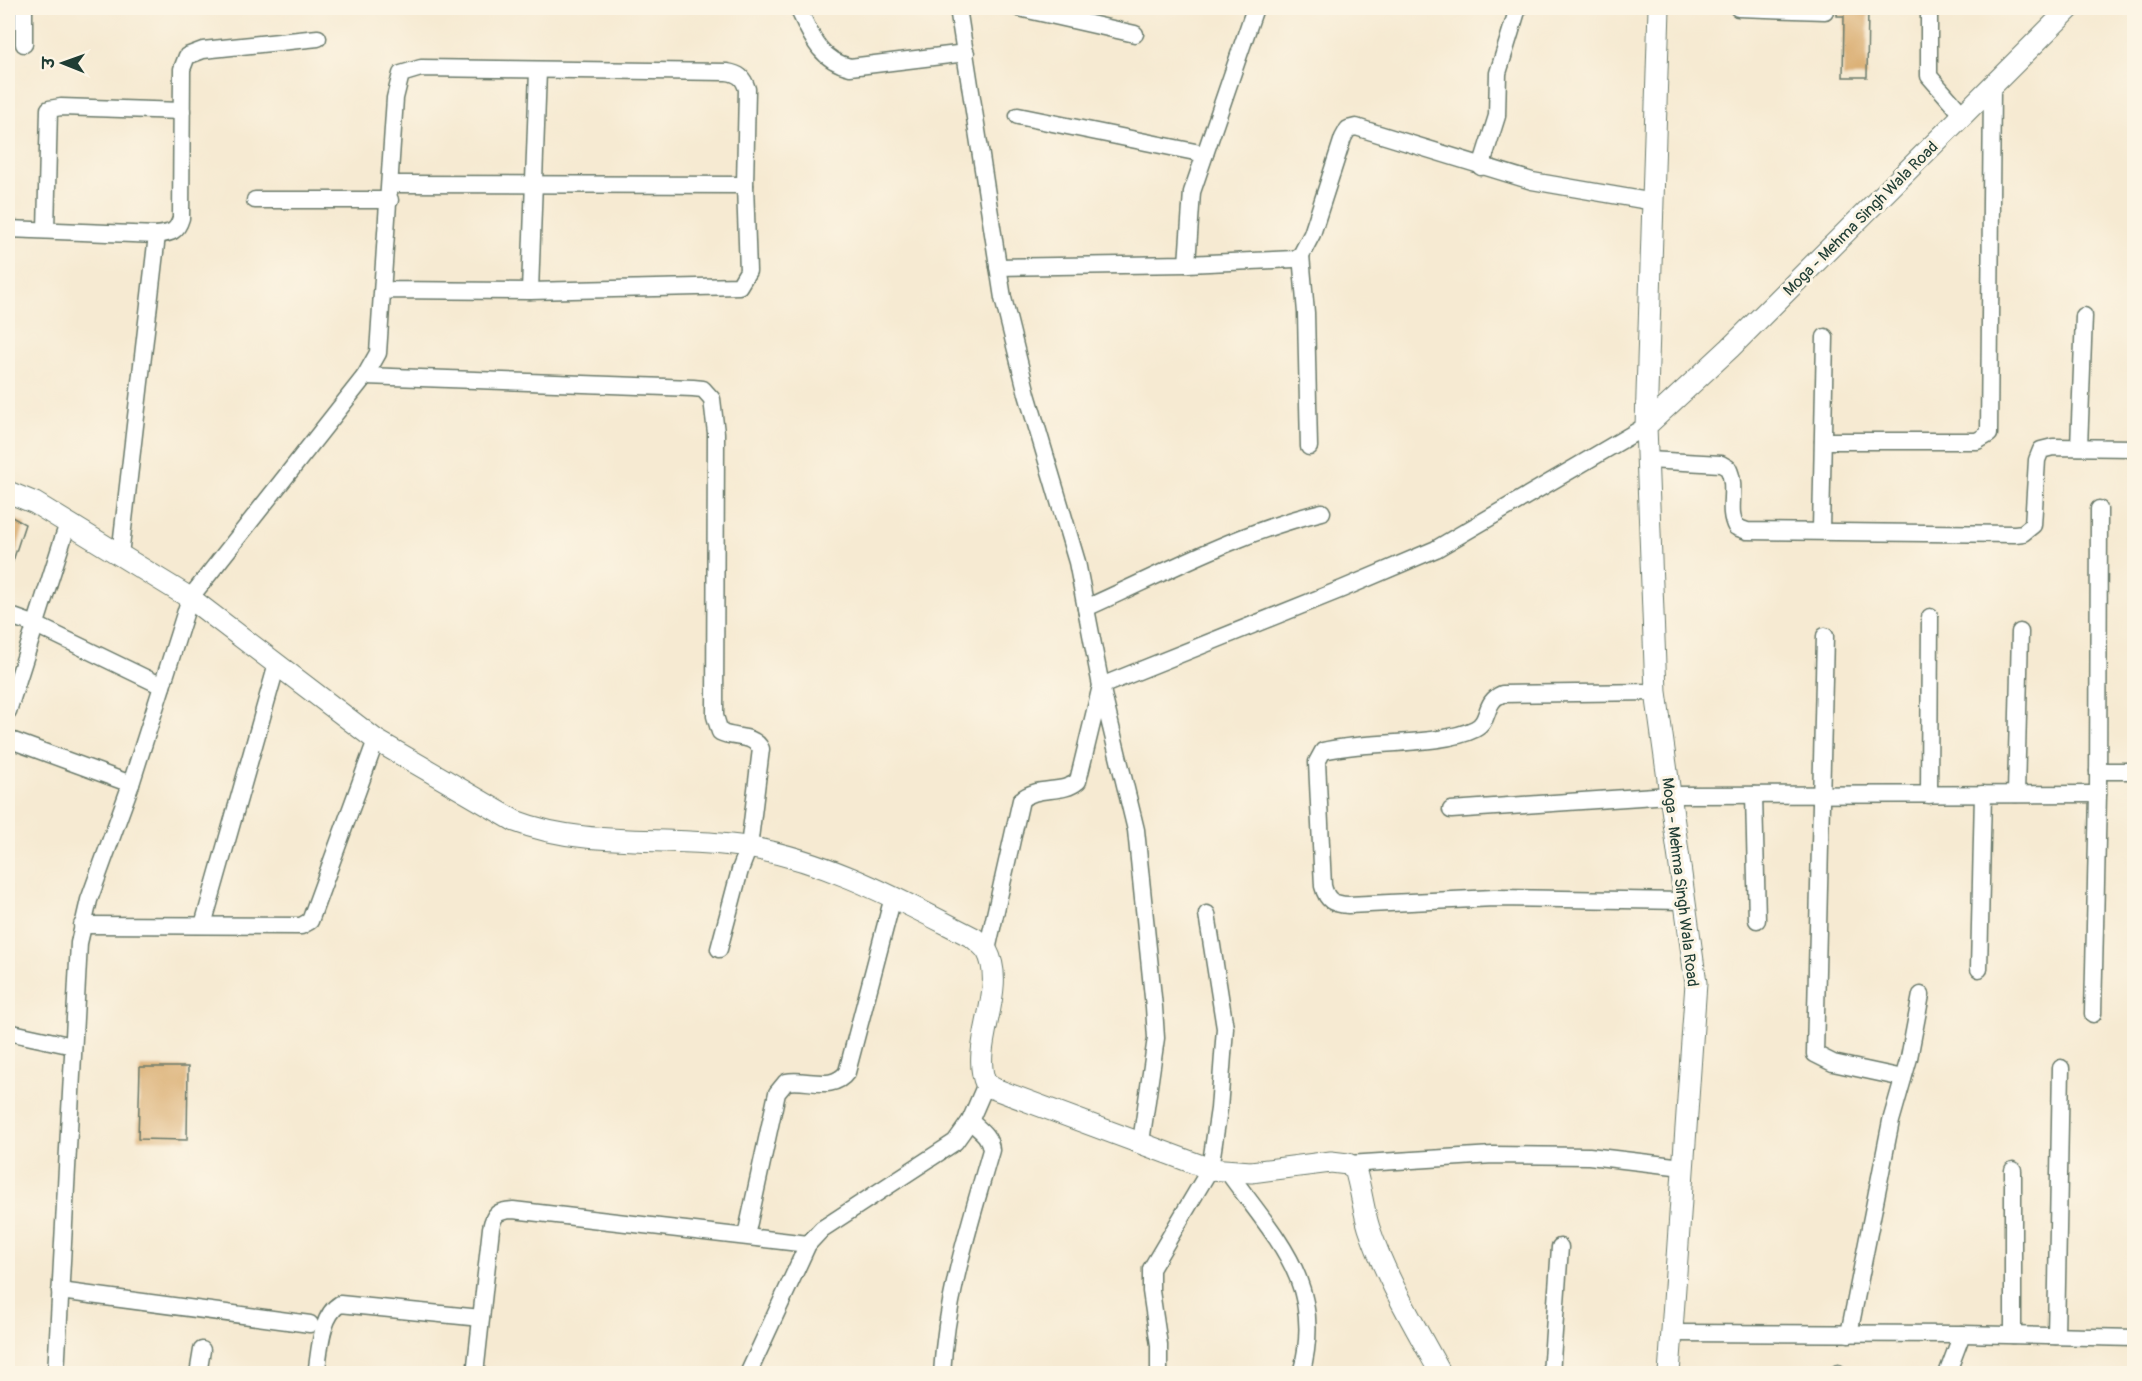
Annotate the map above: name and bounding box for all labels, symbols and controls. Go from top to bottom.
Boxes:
north arrow [33,33,93,93]
text: उ [39,56,59,70]
street label: Moga - Mehma Singh Wala Road [1779,137,1942,300]
street label: Moga - Mehma Singh Wala Road [1657,776,1703,988]

